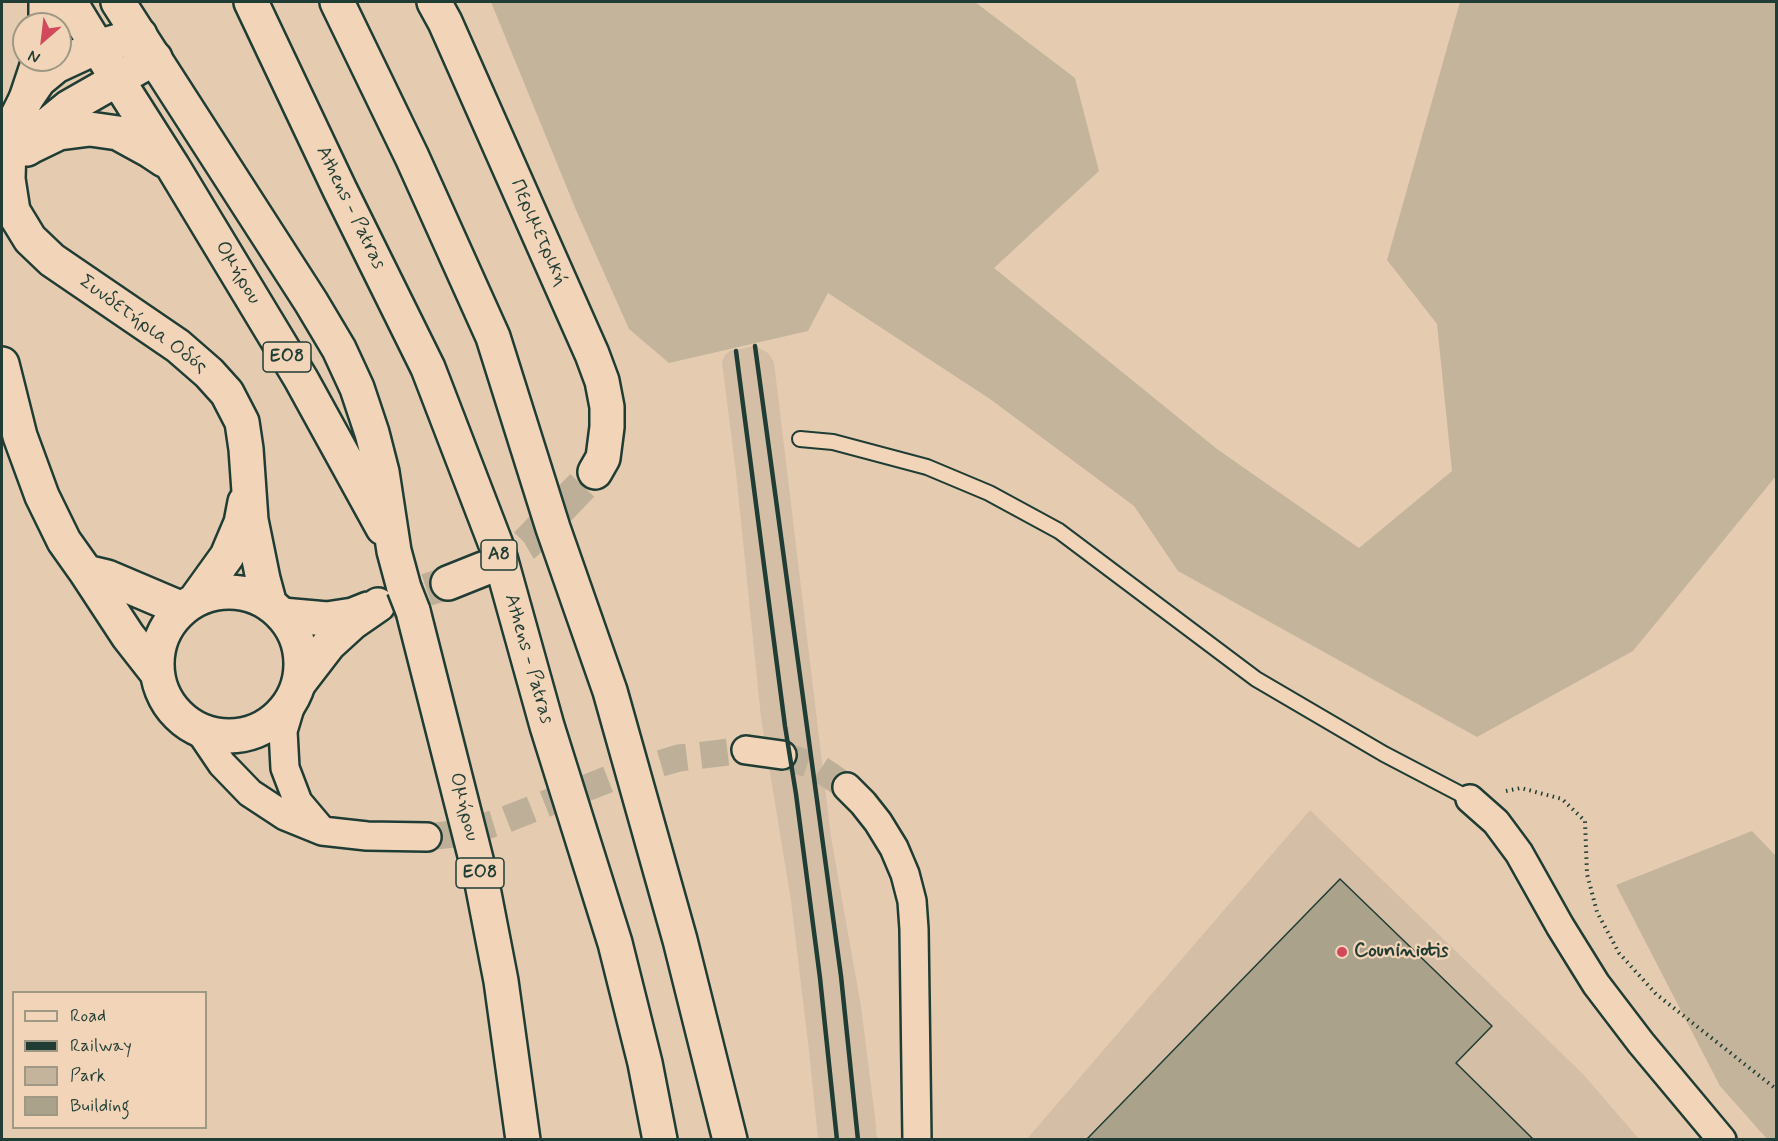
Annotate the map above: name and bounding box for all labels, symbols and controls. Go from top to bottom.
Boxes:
north arrow [12,12,72,72]
text: N [25,45,44,68]
street label: Athens - Patras [310,142,390,274]
street label: Περιμετρική [504,176,572,290]
street label: Ομήρου [209,237,265,309]
street label: Συνδετήρια Οδός [74,270,212,380]
road number: ΕΟ8 [263,342,311,372]
road number: Α8 [481,540,517,570]
street label: Athens - Patras [498,591,558,727]
street label: Ομήρου [443,770,483,844]
road number: ΕΟ8 [456,858,504,888]
place label: Couniniotis [1354,940,1449,964]
marker: Couniniotis [1335,945,1349,959]
legend [12,991,207,1129]
text: Road [70,1004,106,1028]
text: Railway [70,1034,132,1058]
text: Park [70,1064,106,1088]
text: Building [70,1094,130,1118]

